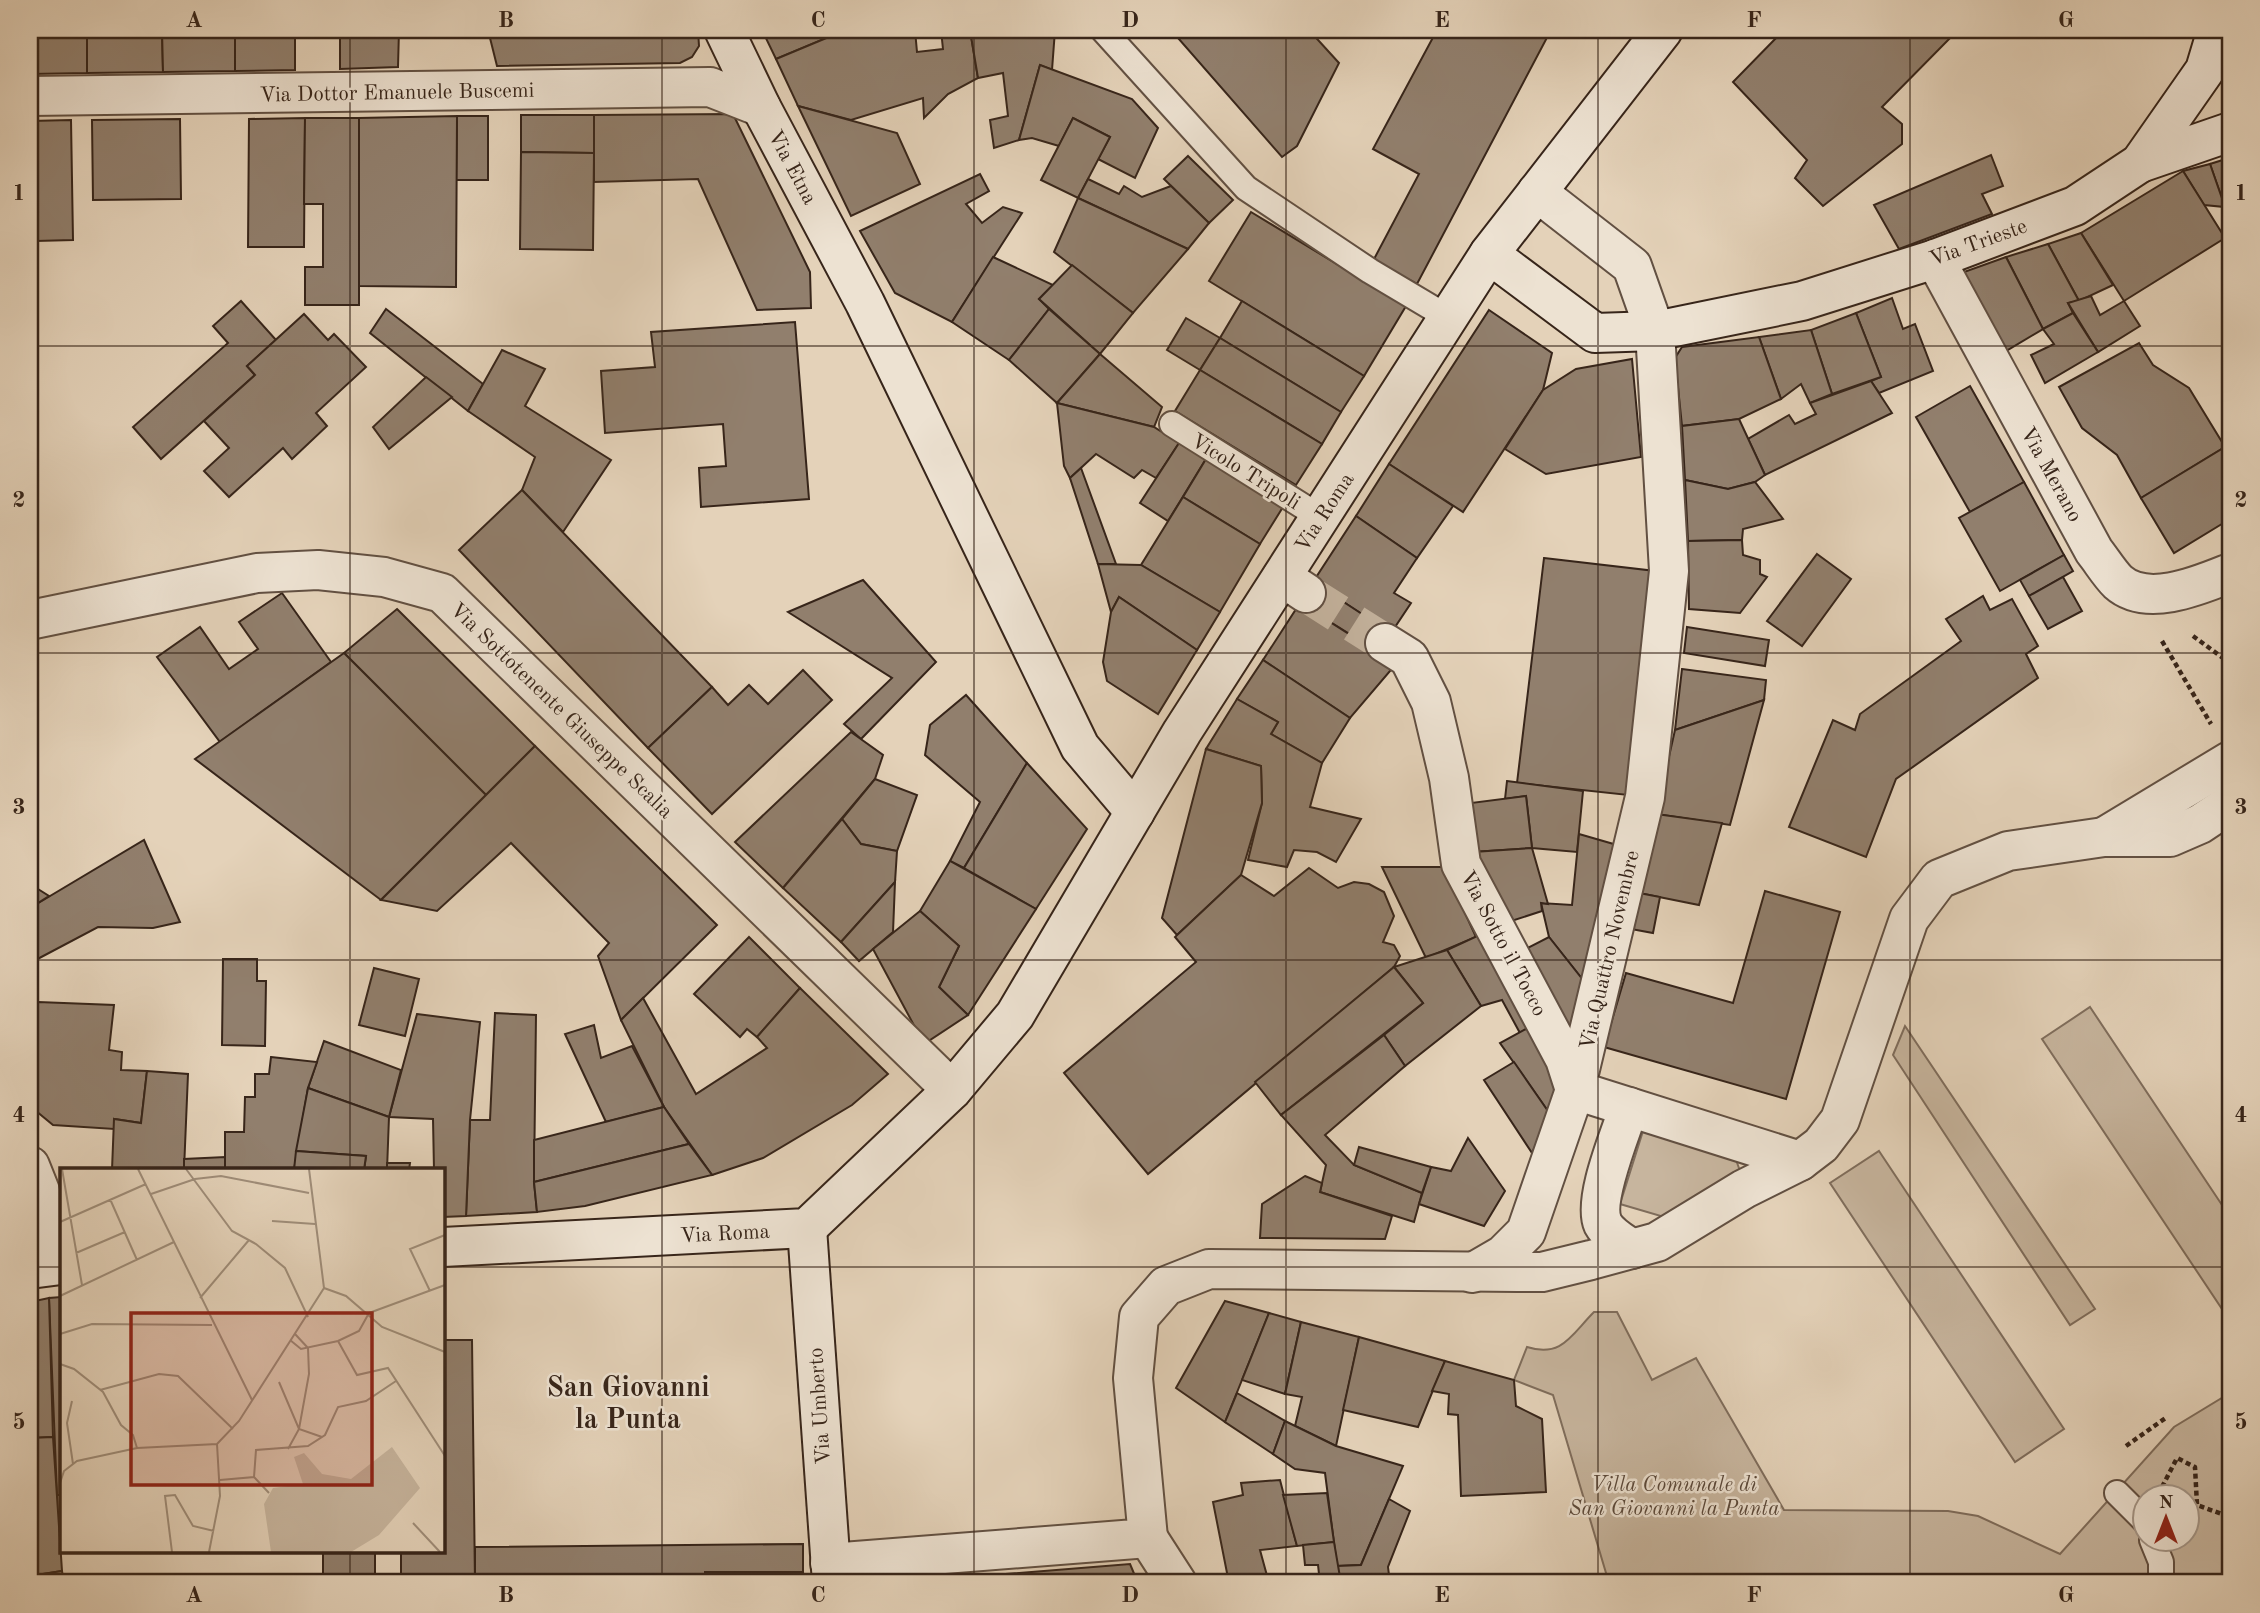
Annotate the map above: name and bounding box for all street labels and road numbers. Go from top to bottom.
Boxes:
street label: Via Dottor Emanuele Buscemi [260,81,534,106]
street label: Via Etna [763,127,820,208]
street label: Via Trieste [1927,216,2030,271]
street label: Via Merano [2016,424,2085,526]
street label: Vicolo Tripoli [1187,430,1304,514]
street label: Via Roma [1292,469,1358,556]
street label: Via Sottotenente Giuseppe Scalia [446,599,676,823]
street label: Via Quattro Novembre [1577,848,1644,1052]
street label: Via Sotto il Tocco [1455,867,1550,1020]
street label: Via Roma [680,1222,770,1247]
street label: Via Umberto [806,1347,835,1465]

